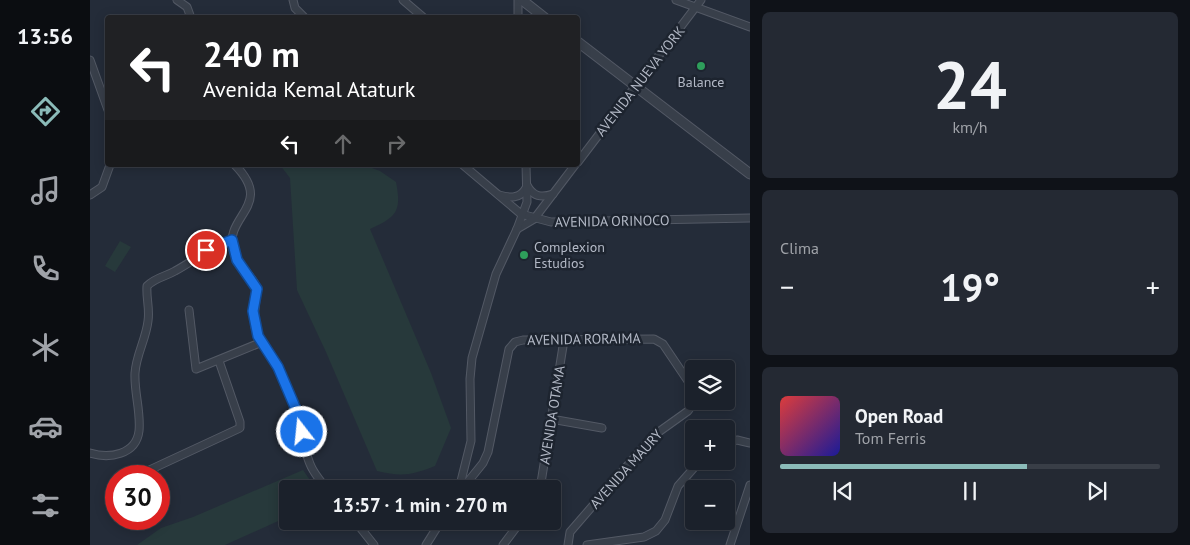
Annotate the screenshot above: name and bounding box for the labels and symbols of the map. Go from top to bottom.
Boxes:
street label: AVENIDA NUEVA YORK [591,22,689,140]
marker: Balance [695,60,707,72]
place label: Balance [678,73,724,91]
street label: AVENIDA ORINOCO [554,211,670,231]
pin [185,229,227,271]
place label: Complexion Estudios [534,238,605,272]
marker: Complexion Estudios [518,249,530,261]
street label: AVENIDA RORAIMA [527,329,642,349]
street label: AVENIDA OTAMA [535,363,569,466]
position arrow [275,405,327,457]
street label: AVENIDA MAURY [586,426,666,512]
speed limit sign: 30 [105,465,170,530]

